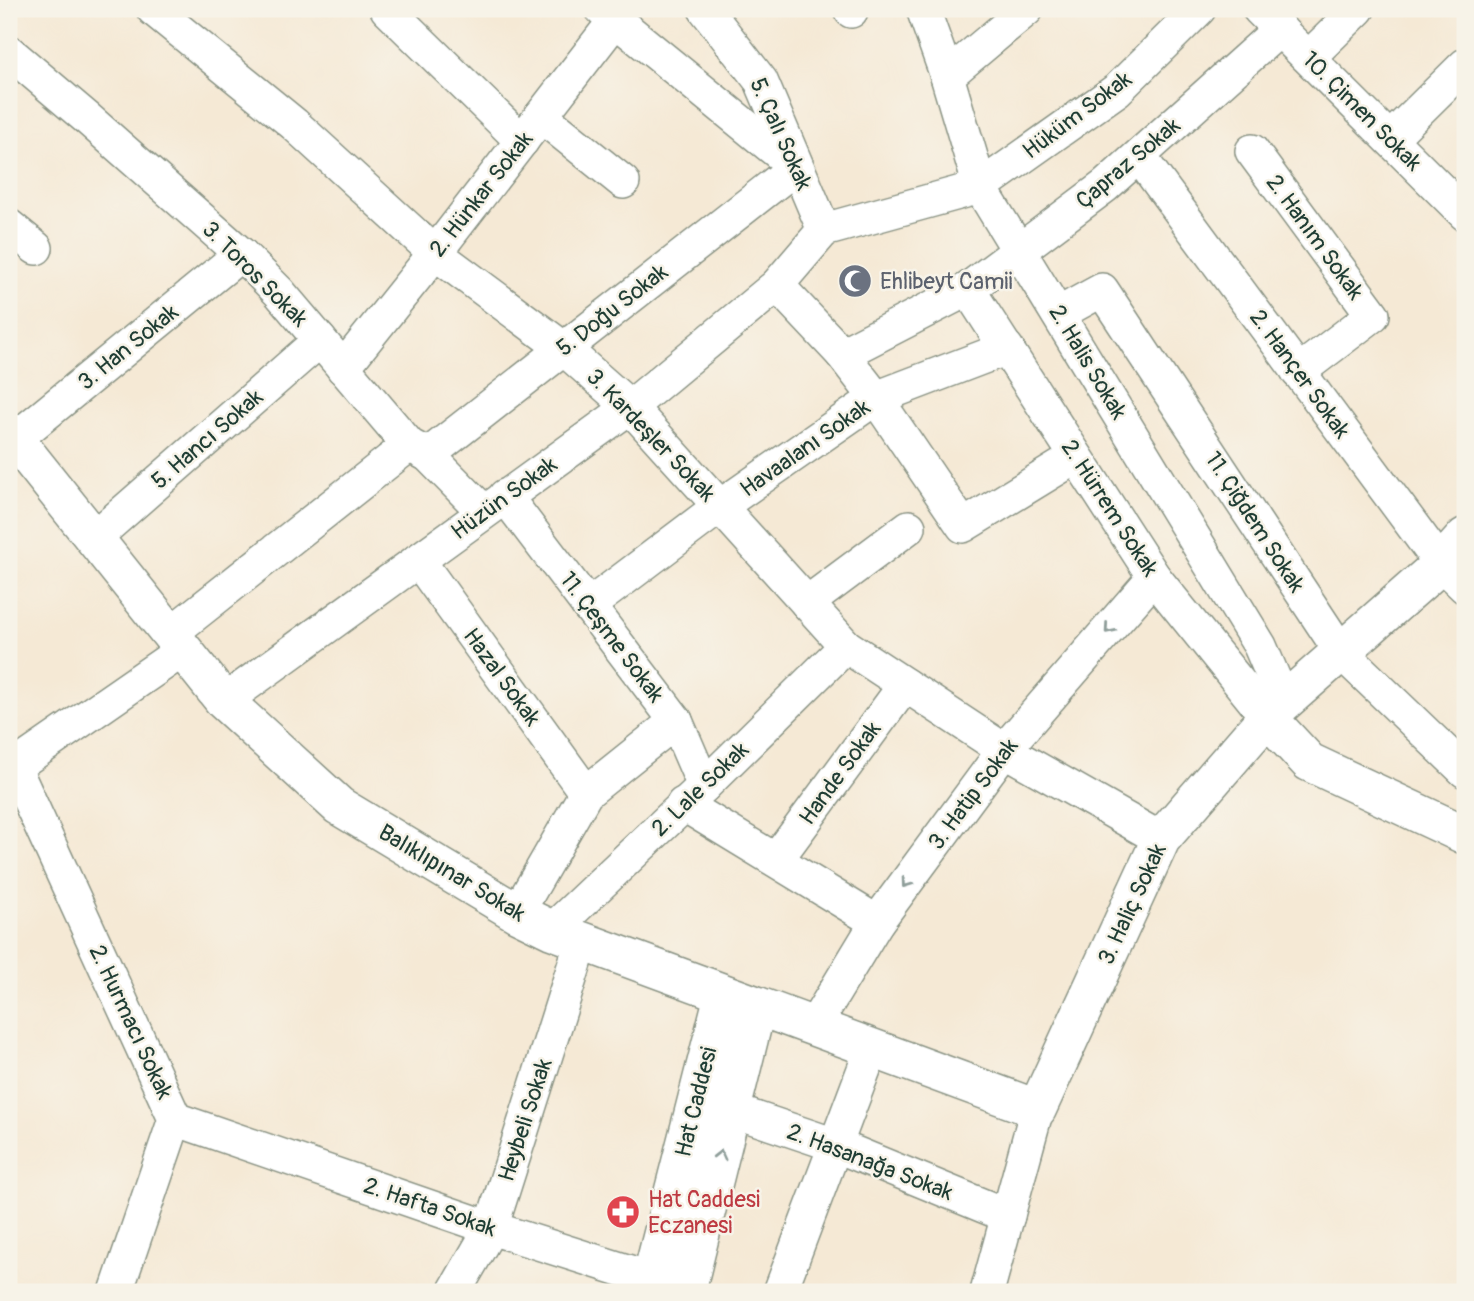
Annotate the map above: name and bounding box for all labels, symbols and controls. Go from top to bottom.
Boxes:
street label: 10. Çimen Sokak [1296,45,1428,177]
street label: Hüküm Sokak [1017,64,1138,165]
street label: 5. Çalı Sokak [743,73,819,195]
street label: Çapraz Sokak [1070,111,1186,215]
street label: 2. Hünkar Sokak [423,125,539,263]
street label: 2. Hanım Sokak [1260,169,1370,306]
street label: 3. Toros Sokak [196,215,314,333]
street label: 5. Doğu Sokak [550,257,674,363]
mosque icon: Ehlibeyt Camii [836,262,874,300]
place label: Ehlibeyt Camii [880,267,1013,296]
street label: 3. Han Sokak [72,297,184,396]
street label: 2. Halis Sokak [1042,299,1134,425]
street label: 2. Hançer Sokak [1243,304,1357,445]
street label: 3. Kardeşler Sokak [580,362,722,508]
street label: 5. Hancı Sokak [145,382,269,495]
street label: Havaalanı Sokak [734,392,876,504]
street label: 2. Hürrem Sokak [1055,434,1165,582]
street label: 11. Çiğdem Sokak [1199,446,1312,598]
street label: Hüzün Sokak [445,450,563,546]
street label: 11. Çeşme Sokak [553,566,671,709]
one-way arrow [1105,620,1117,633]
street label: Hazal Sokak [457,622,547,732]
street label: Hande Sokak [793,715,888,830]
street label: 3. Hatip Sokak [922,732,1025,856]
street label: 2. Lale Sokak [645,735,755,842]
street label: Balıklıpınar Sokak [373,818,531,928]
street label: 3. Haliç Sokak [1091,838,1173,969]
one-way arrow [902,875,915,888]
street label: 2. Hurmacı Sokak [83,940,180,1104]
street label: Hat Caddesi [668,1044,724,1160]
street label: Heybeli Sokak [491,1054,559,1185]
street label: 2. Hasanağa Sokak [783,1117,957,1207]
one-way arrow [712,1149,726,1161]
street label: 2. Hafta Sokak [360,1171,500,1243]
place label: Hat Caddesi Eczanesi [648,1185,760,1240]
pharmacy icon: Hat Caddesi Eczanesi [604,1193,642,1231]

